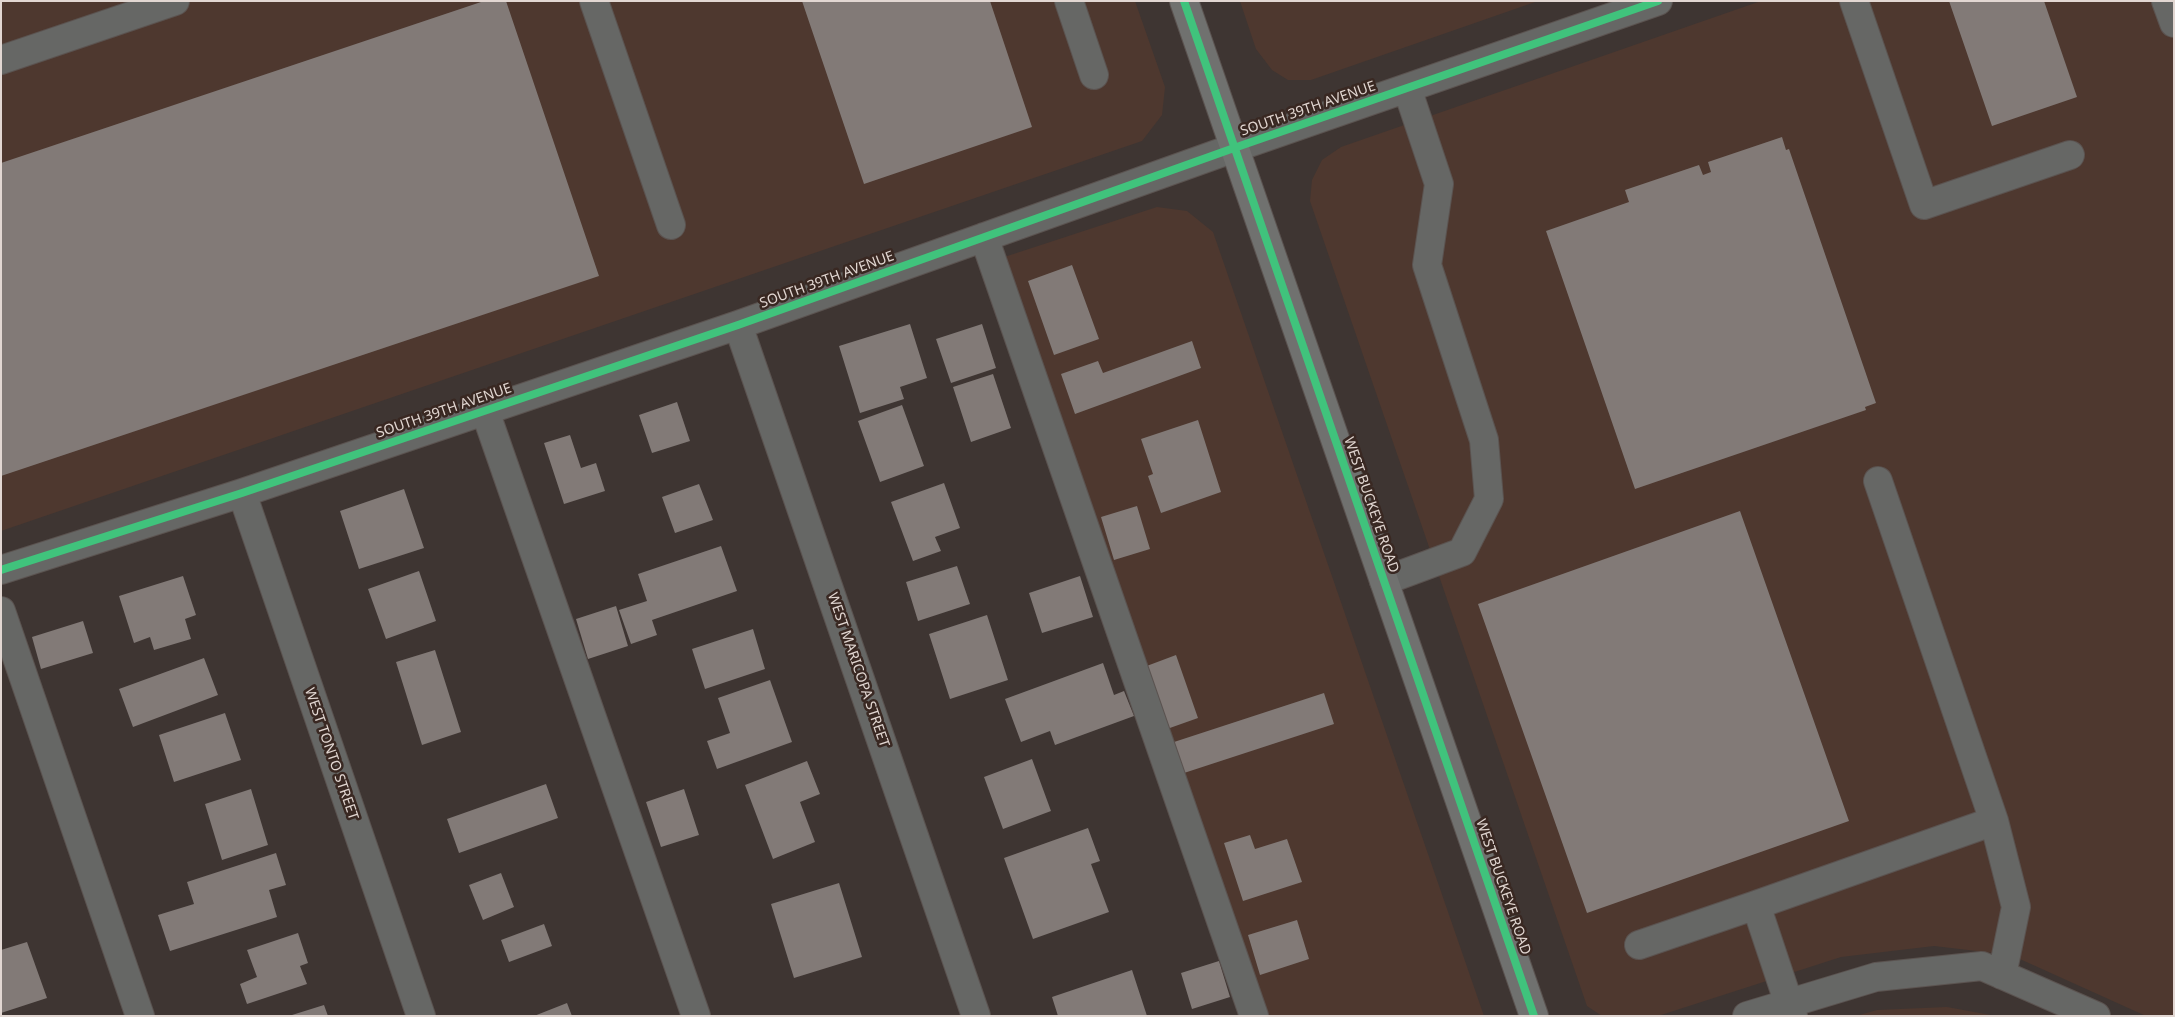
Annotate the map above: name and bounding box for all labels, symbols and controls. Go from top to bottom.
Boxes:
street label: SOUTH 39TH AVENUE [1238,78,1378,140]
street label: SOUTH 39TH AVENUE [758,248,896,312]
street label: SOUTH 39TH AVENUE [374,380,514,442]
street label: WEST BUCKEYE ROAD [1340,435,1402,575]
street label: WEST MARICOPA STREET [824,590,892,750]
street label: WEST TONTO STREET [300,686,362,822]
street label: WEST BUCKEYE ROAD [1472,817,1534,957]

